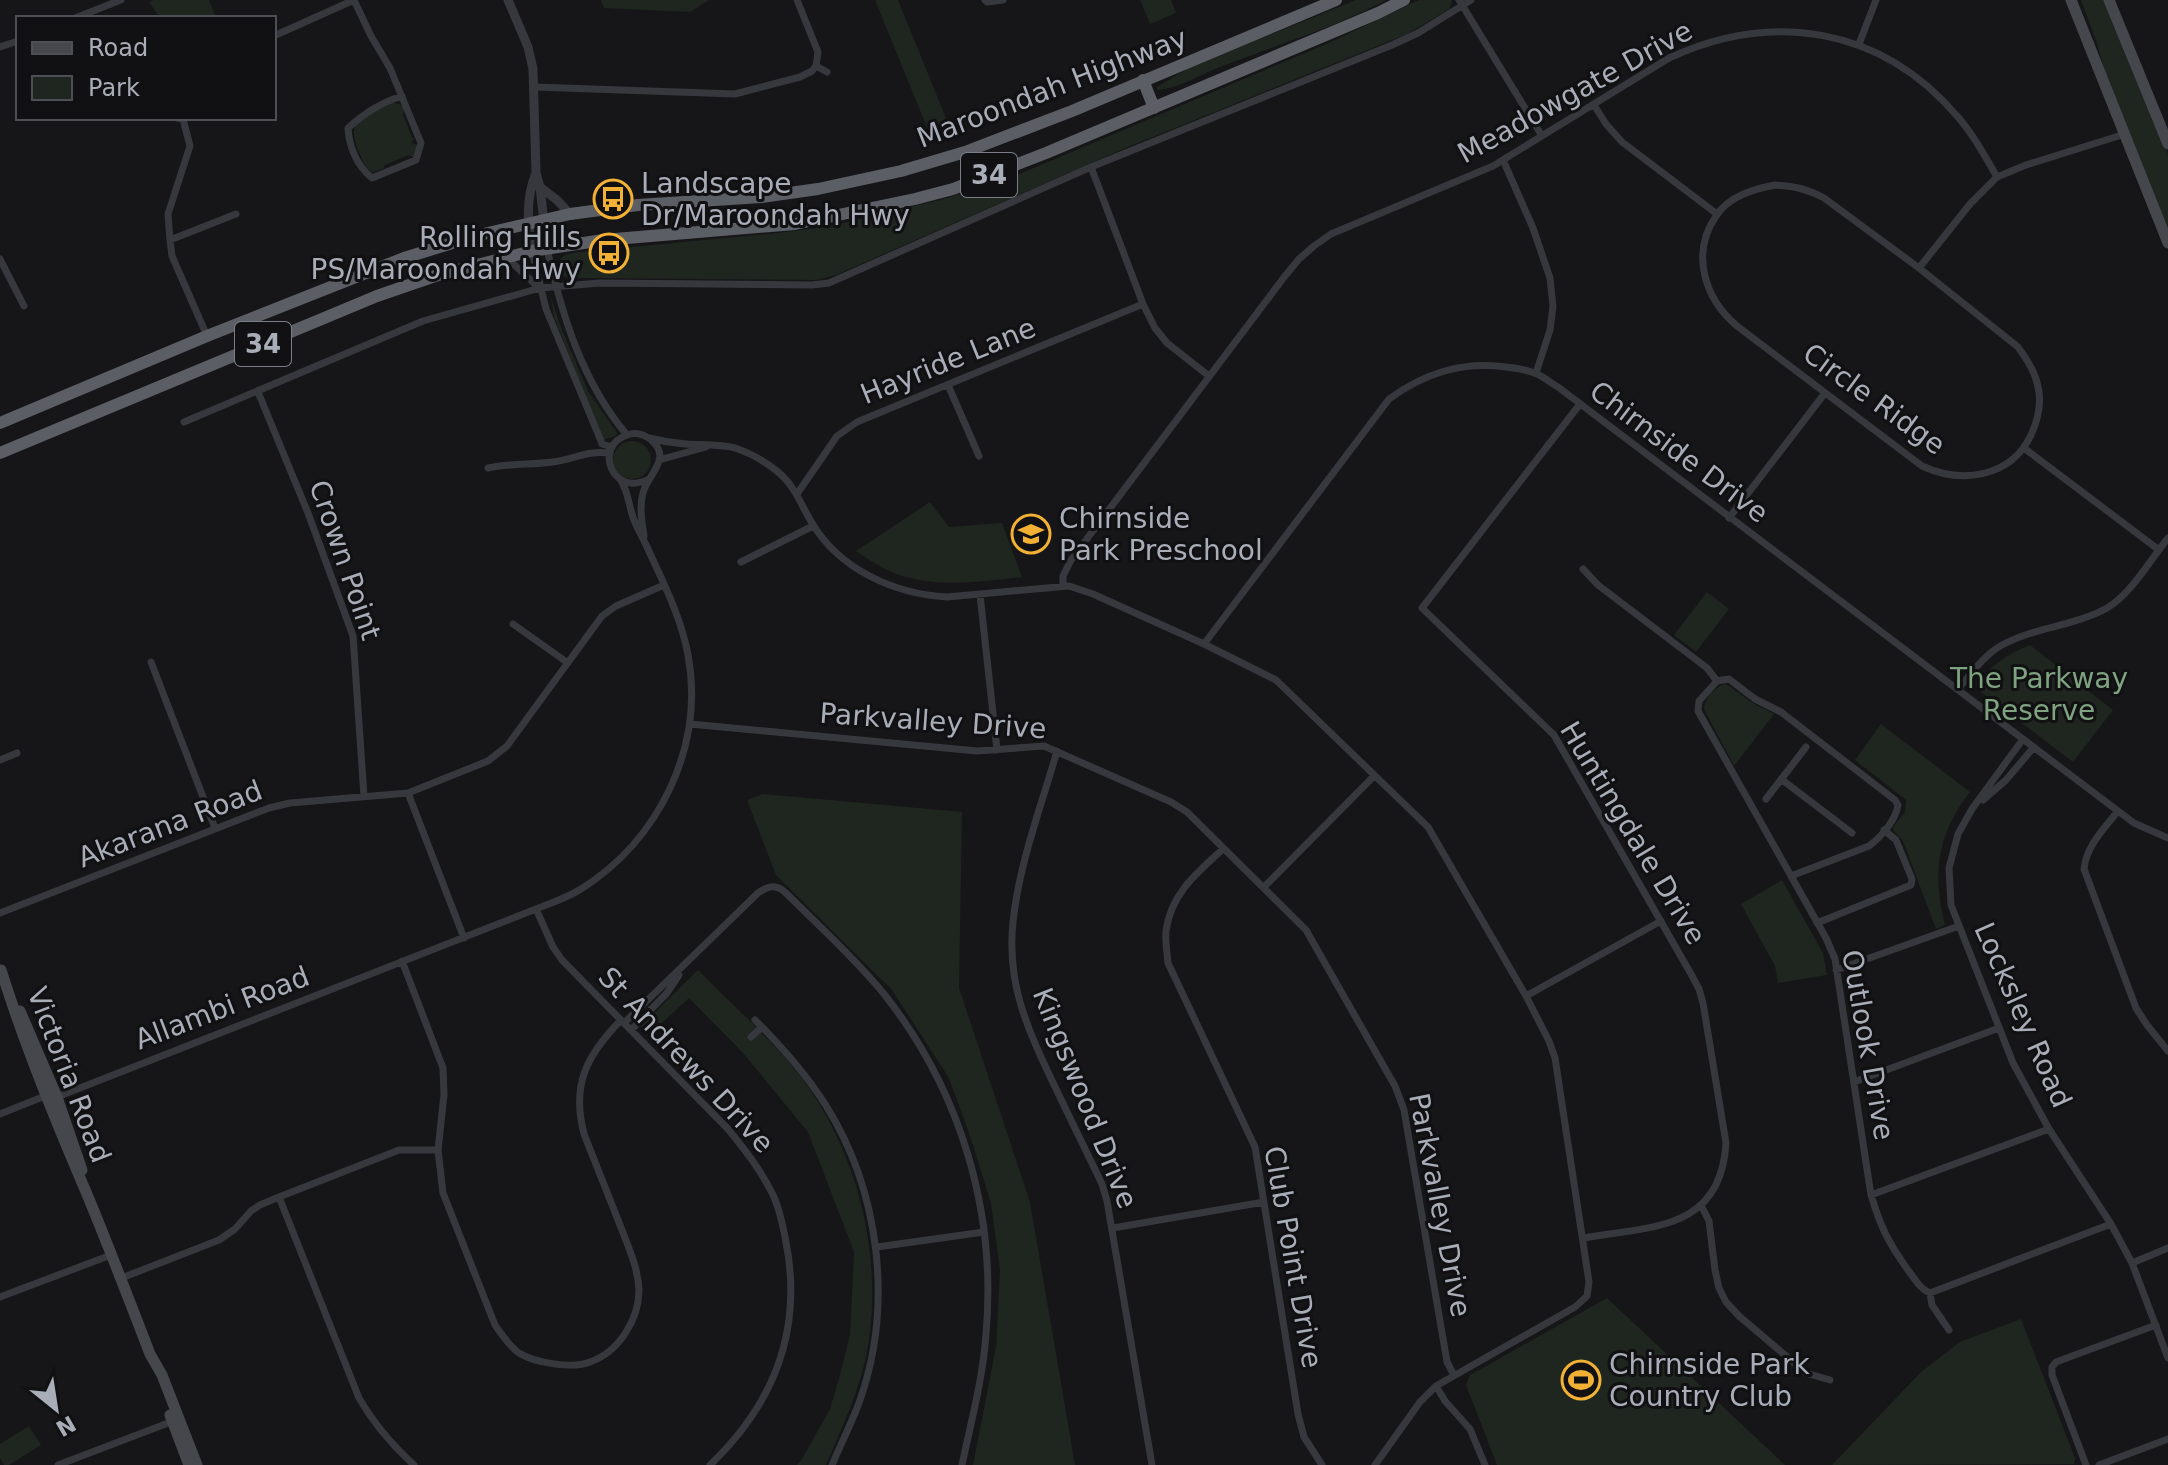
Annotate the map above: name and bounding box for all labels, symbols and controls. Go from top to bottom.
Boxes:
street label: Meadowgate Drive [1452,14,1698,170]
legend [16,16,276,120]
street label: Maroondah Highway [912,21,1192,155]
text: Road [88,34,148,62]
text: Park [88,74,140,102]
road number: 34 [961,153,1017,197]
place label: Landscape Dr/Maroondah Hwy [641,167,910,232]
bus stop icon: Landscape Dr/Maroondah Hwy [592,178,634,220]
place label: Rolling Hills PS/Maroondah Hwy [311,221,581,286]
bus stop icon: Rolling Hills PS/Maroondah Hwy [588,232,630,274]
street label: Hayride Lane [856,311,1040,411]
road number: 34 [235,322,291,366]
street label: Circle Ridge [1797,336,1951,462]
street label: Chirnside Drive [1583,374,1775,530]
street label: Crown Point [302,476,388,644]
place label: Chirnside Park Preschool [1059,502,1263,567]
school or university icon: Chirnside Park Preschool [1010,513,1052,555]
park label: The Parkway Reserve [1949,662,2128,727]
street label: Parkvalley Drive [819,697,1047,745]
street label: Huntingdale Drive [1553,716,1713,950]
street label: Akarana Road [73,774,267,874]
street label: Locksley Road [1967,917,2079,1113]
street label: Outlook Drive [1835,947,1901,1143]
street label: Allambi Road [130,960,314,1056]
street label: St Andrews Drive [592,960,780,1160]
street label: Victoria Road [20,983,118,1167]
street label: Kingswood Drive [1026,983,1144,1213]
street label: Parkvalley Drive [1402,1090,1478,1320]
street label: Club Point Drive [1257,1143,1329,1371]
place label: Chirnside Park Country Club [1609,1348,1810,1413]
sports icon: Chirnside Park Country Club [1560,1359,1602,1401]
north arrow [16,1369,96,1449]
text: N [52,1410,80,1441]

